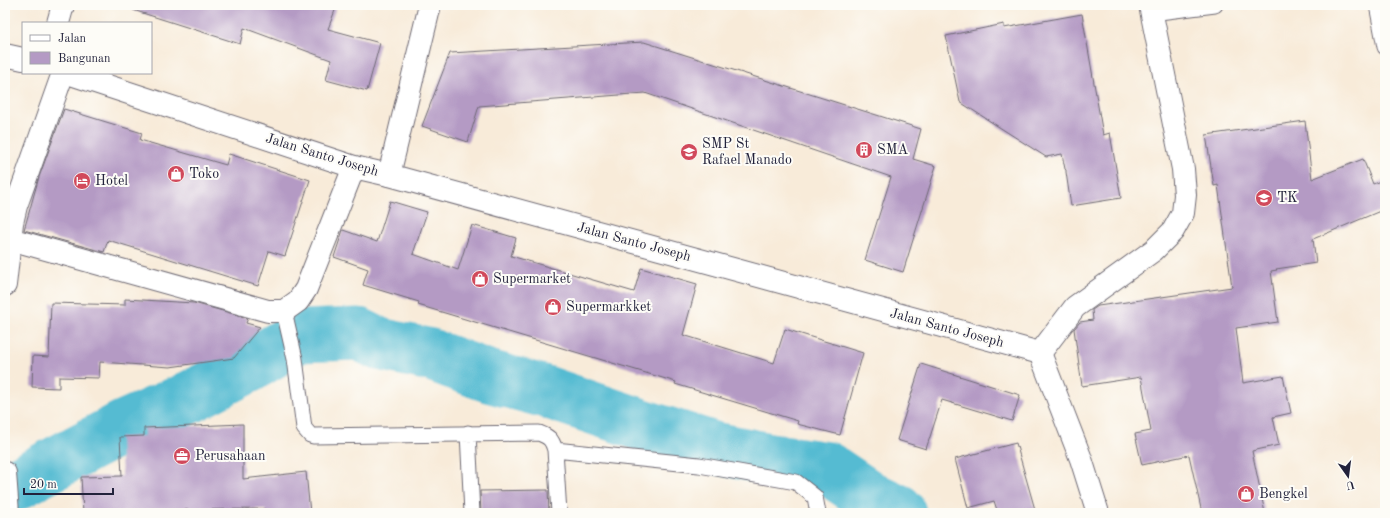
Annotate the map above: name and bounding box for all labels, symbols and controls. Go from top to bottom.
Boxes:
legend [22,22,152,74]
text: Jalan [58,33,87,45]
text: Bangunan [58,53,111,65]
street label: Jalan Santo Joseph [264,131,381,179]
place label: SMP St Rafael Manado [702,137,792,167]
building icon: SMA [854,140,874,160]
school or university icon: SMP St Rafael Manado [679,142,699,162]
place label: SMA [877,143,908,157]
shop icon: Toko [166,164,186,184]
place label: Toko [189,167,219,181]
hotel icon: Hotel [72,171,92,191]
place label: Hotel [95,174,128,188]
school or university icon: TK [1254,188,1274,208]
place label: TK [1277,191,1298,205]
street label: Jalan Santo Joseph [575,220,693,264]
shop icon: Supermarket [470,269,490,289]
place label: Supermarket [493,272,571,286]
shop icon: Supermarkket [543,297,563,317]
place label: Supermarkket [566,300,651,314]
street label: Jalan Santo Joseph [888,306,1006,350]
office icon: Perusahaan [172,446,192,466]
place label: Perusahaan [195,449,266,463]
north arrow [1328,456,1368,496]
scale bar [24,470,113,496]
text: U [1344,478,1356,491]
text: 20 m [30,479,57,491]
shop icon: Bengkel [1236,484,1256,504]
place label: Bengkel [1259,487,1308,501]

